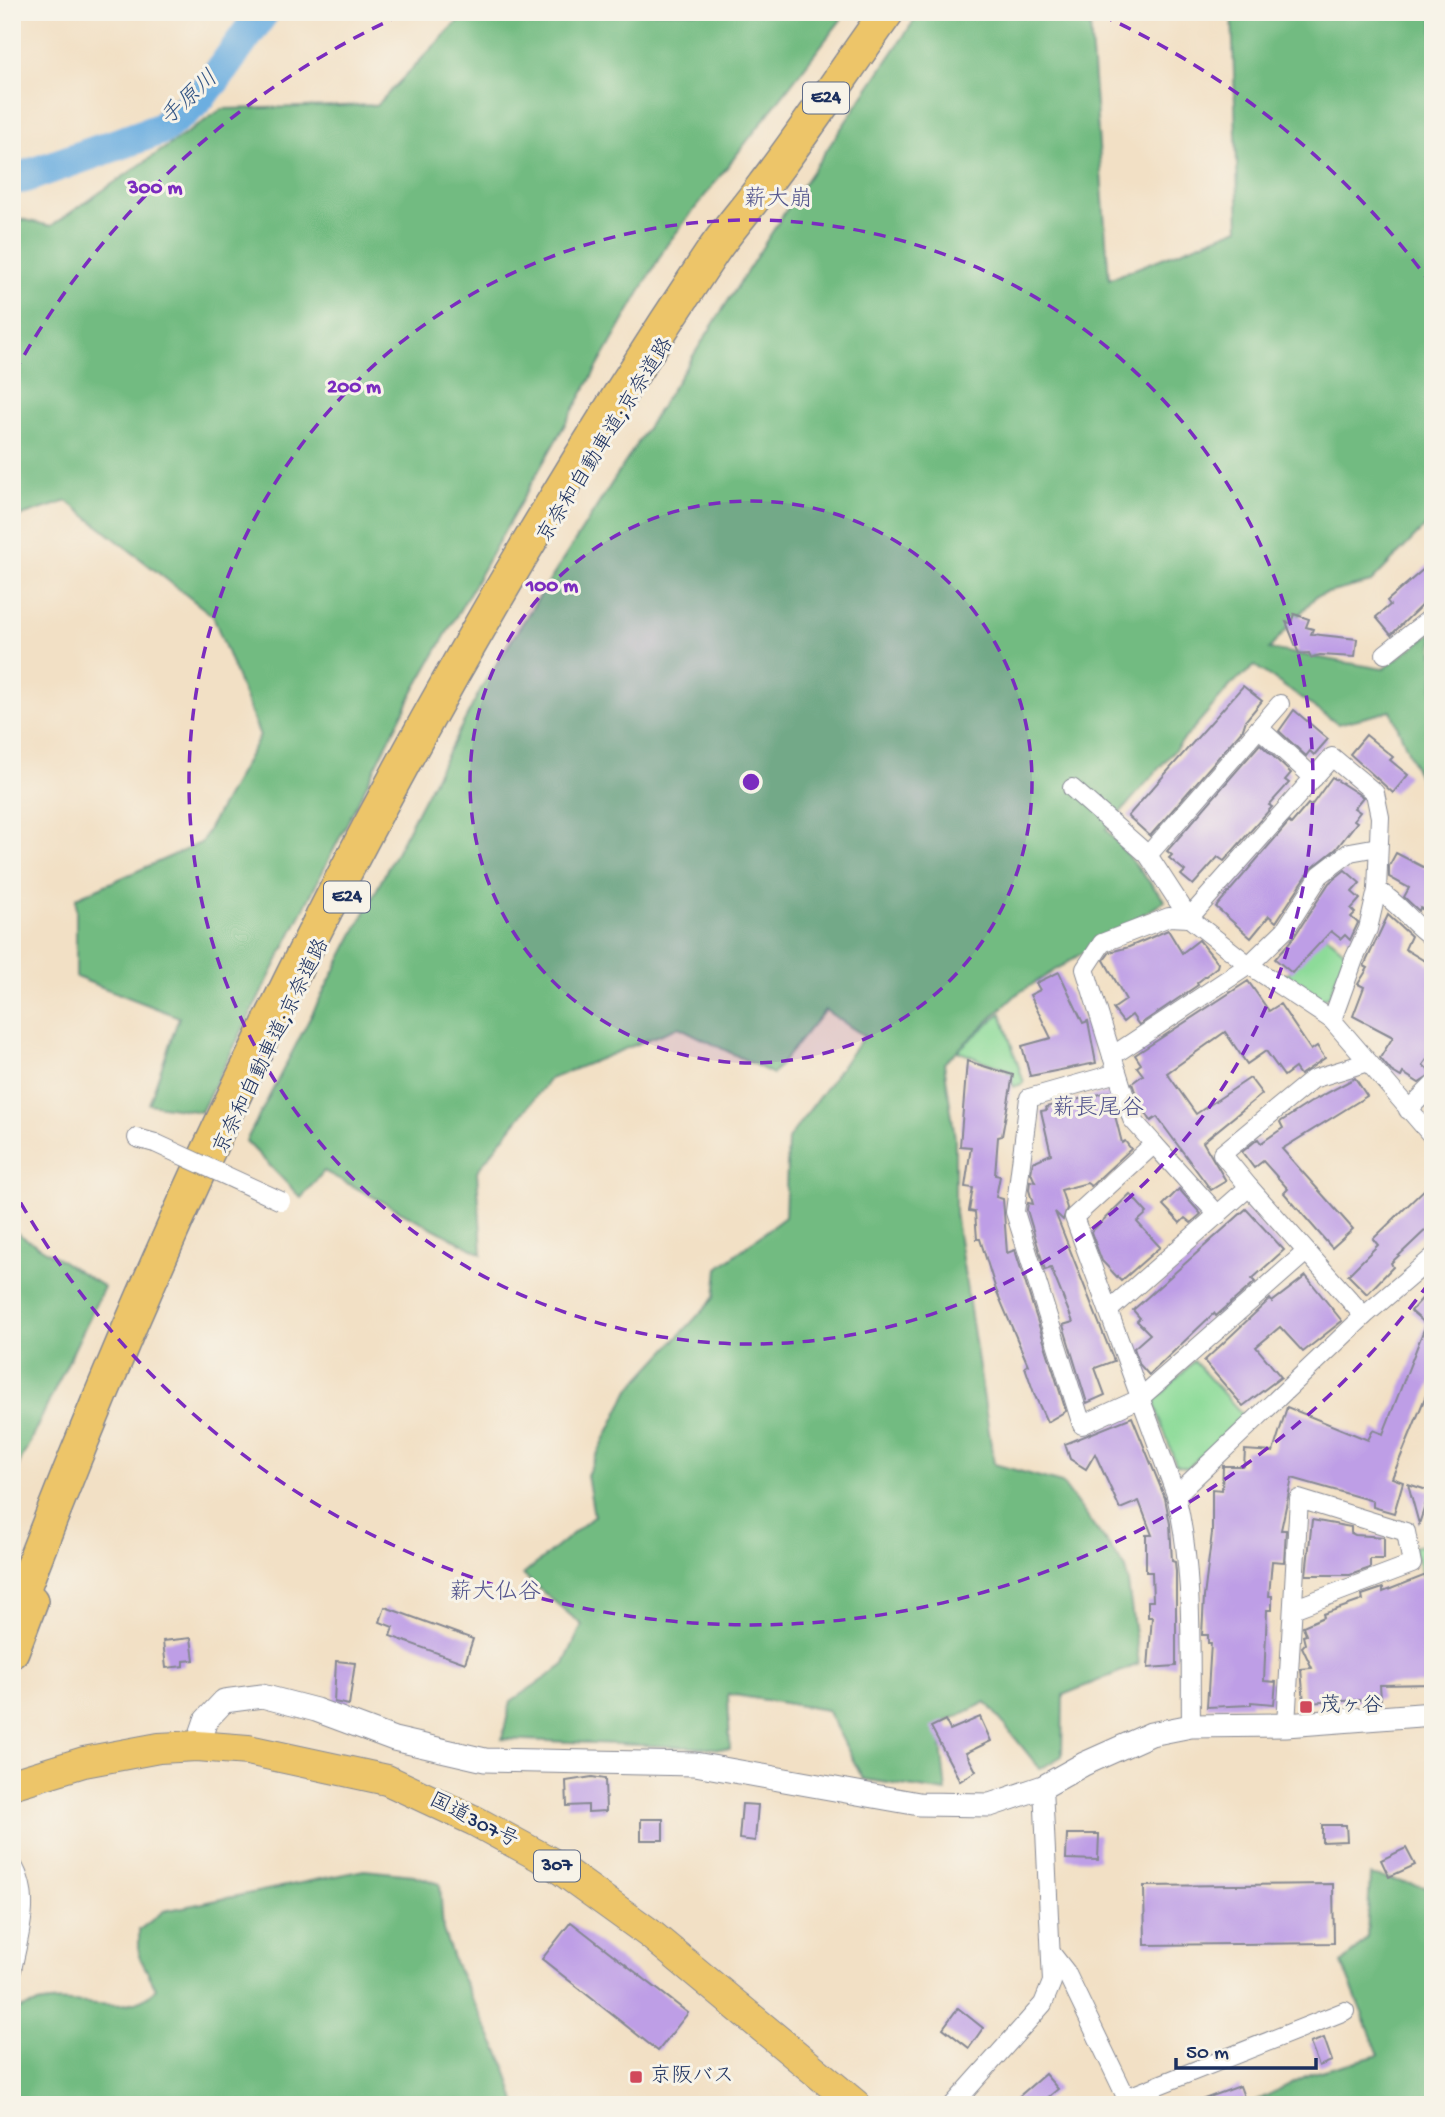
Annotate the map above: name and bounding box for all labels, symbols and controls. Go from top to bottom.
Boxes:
water label: 手原川 [155,65,224,132]
road number: E24 [803,82,849,114]
text: 300 m [127,177,182,202]
district label: 薪大崩 [744,186,813,214]
street label: 京奈和自動車道;京奈道路 [532,333,681,548]
text: 200 m [327,376,381,401]
text: 100 m [525,575,578,600]
centre of rings [739,770,763,794]
road number: E24 [324,882,370,912]
street label: 京奈和自動車道;京奈道路 [208,934,336,1159]
district label: 薪長尾谷 [1052,1095,1144,1123]
district label: 薪大仏谷 [449,1579,541,1607]
place label: 茂ヶ谷 [1320,1694,1383,1720]
marker: 茂ヶ谷 [1298,1699,1314,1715]
street label: 国道307号 [424,1788,522,1855]
road number: 307 [534,1850,580,1882]
scale bar [1176,2026,1316,2070]
text: 50 m [1186,2042,1229,2067]
place label: 京阪バス [650,2064,734,2090]
marker: 京阪バス [628,2069,644,2085]

